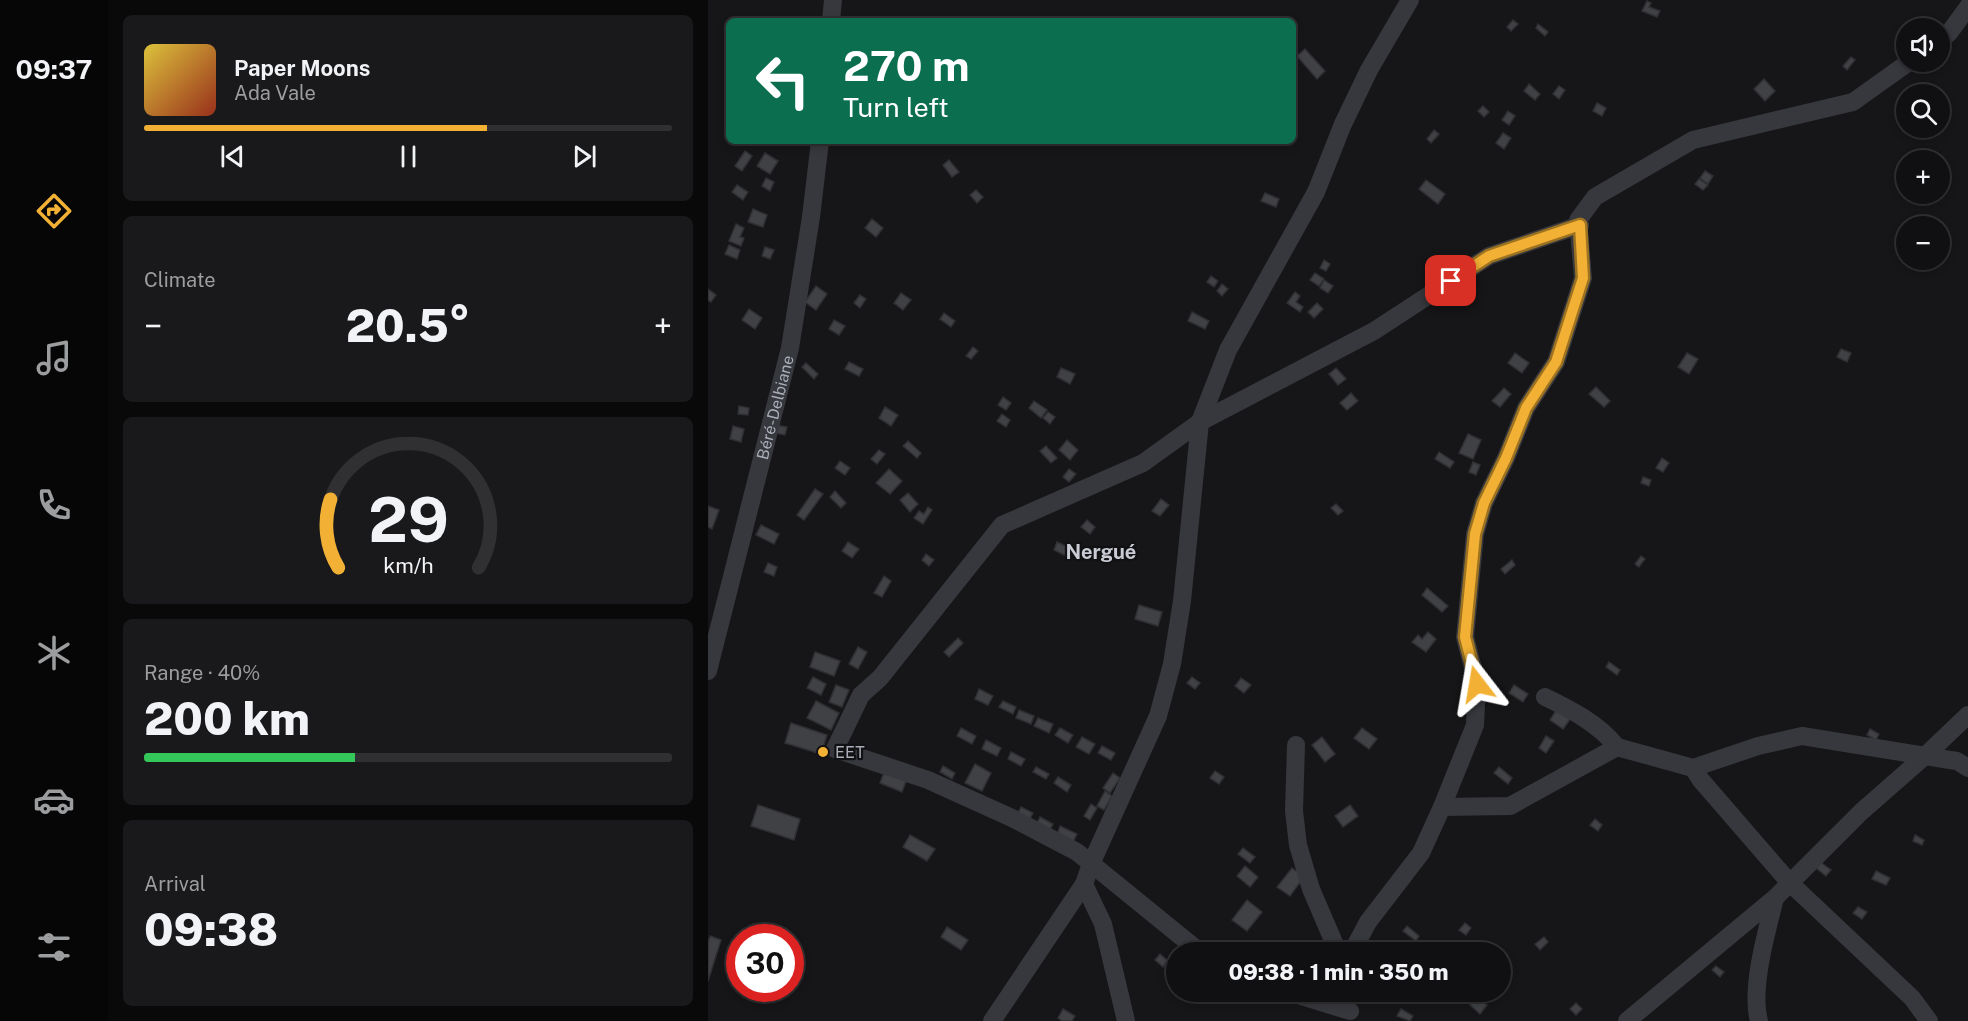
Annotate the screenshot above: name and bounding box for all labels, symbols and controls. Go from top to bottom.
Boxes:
map controls [1896,18,1950,270]
button: sound [1896,18,1950,72]
text: 270 m [843,41,970,90]
icon: left [744,42,822,120]
text: 09:37 [16,53,92,85]
text: Paper Moons [234,55,370,81]
text: Ada Vale [234,81,316,105]
button: search [1896,84,1950,138]
text: Turn left [843,91,949,123]
icon: previous [216,140,249,173]
icon: pause [392,140,425,173]
icon: next [568,140,601,173]
button: + [1896,150,1950,204]
icon: directions [33,190,75,232]
button: − [1896,216,1950,270]
pin [1425,255,1476,306]
icon: arrive [1434,264,1467,297]
text: Climate [144,268,216,292]
text: 20.5° [346,299,470,352]
text: − [144,307,162,345]
text: + [654,307,672,345]
icon: music [33,337,75,379]
street label: Béré-Delbiane [753,353,797,462]
text: 29 [368,483,448,556]
icon: phone [33,484,75,526]
district label: Nergué [1066,540,1136,564]
text: km/h [383,553,433,578]
icon: climate [33,632,75,674]
position arrow [1445,652,1509,716]
text: Range · 40% [144,661,260,685]
text: 200 km [144,692,310,745]
place label: EET [835,743,865,762]
marker: EET [816,745,830,759]
icon: car [33,779,75,821]
text: Arrival [144,872,206,896]
text: 09:38 [144,903,278,956]
speed limit sign: 30 [726,924,804,1002]
icon: filters [33,926,75,968]
text: 09:38 · 1 min · 350 m [1229,959,1448,985]

